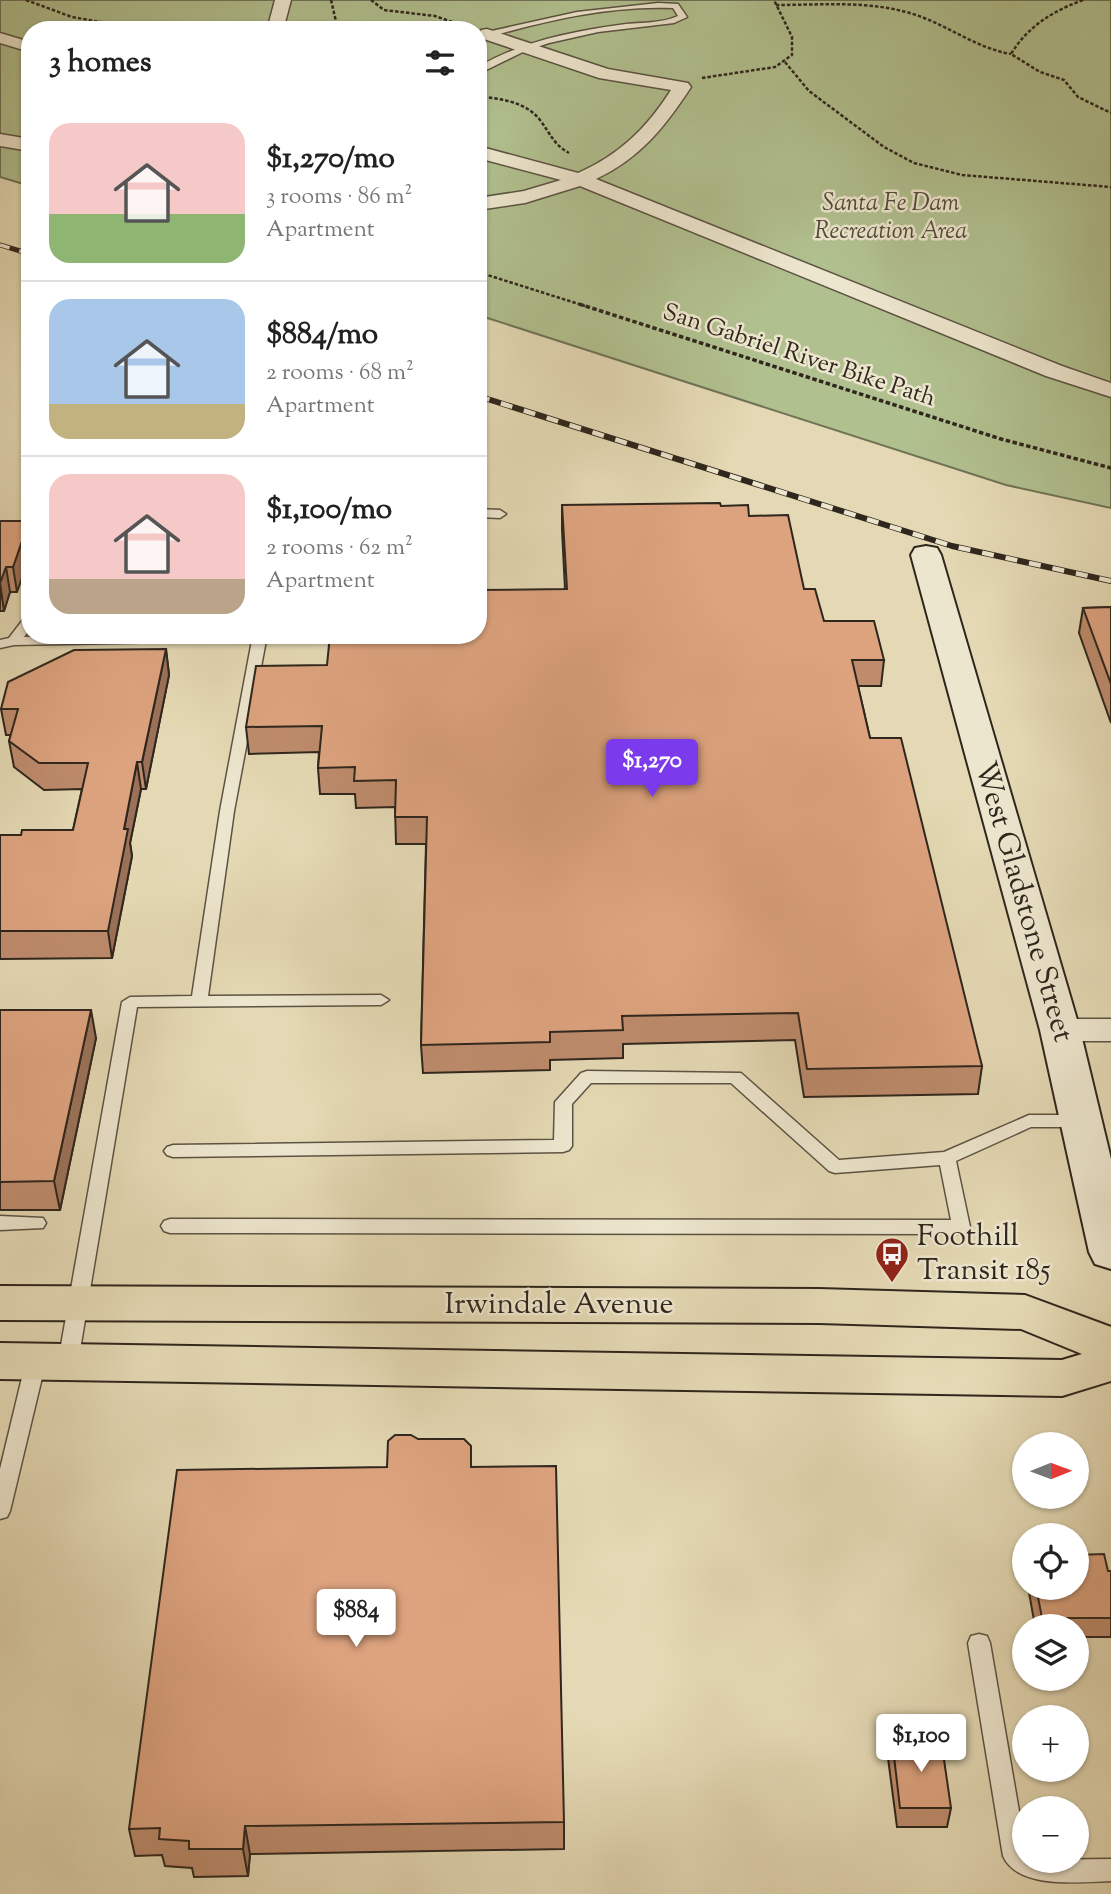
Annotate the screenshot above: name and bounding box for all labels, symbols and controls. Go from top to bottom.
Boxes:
text: 3 homes [49,42,152,85]
icon: filters [421,44,459,82]
text: $1,270/mo [266,138,395,181]
icon: home [105,151,189,235]
text: 3 rooms · 86 m² [266,181,412,214]
park label: Santa Fe Dam Recreation Area [815,187,967,249]
text: Apartment [266,214,375,247]
street label: San Gabriel River Bike Path [658,296,940,416]
text: $884/mo [266,314,378,357]
icon: home [105,327,189,411]
text: 2 rooms · 68 m² [266,357,414,390]
text: Apartment [266,390,375,423]
text: $1,100/mo [266,489,392,532]
icon: home [105,502,189,586]
text: 2 rooms · 62 m² [266,532,413,565]
text: Apartment [266,565,375,598]
pin: $1,270 [595,740,709,799]
text: $1,270 [622,745,682,778]
street label: West Gladstone Street [962,757,1084,1047]
place label: Foothill Transit 185 [917,1216,1051,1293]
bus stop icon: Foothill Transit 185 [873,1235,911,1284]
street label: Irwindale Avenue [445,1284,673,1327]
north arrow [1012,1432,1088,1508]
map controls [1012,1432,1089,1873]
button: locate [1012,1523,1089,1600]
pin: $884 [315,1590,397,1649]
text: $884 [333,1595,379,1628]
button: layers [1012,1614,1089,1691]
button: + [1012,1705,1089,1782]
pin: $1,100 [864,1714,978,1774]
text: $1,100 [892,1720,950,1753]
button: − [1012,1796,1089,1873]

